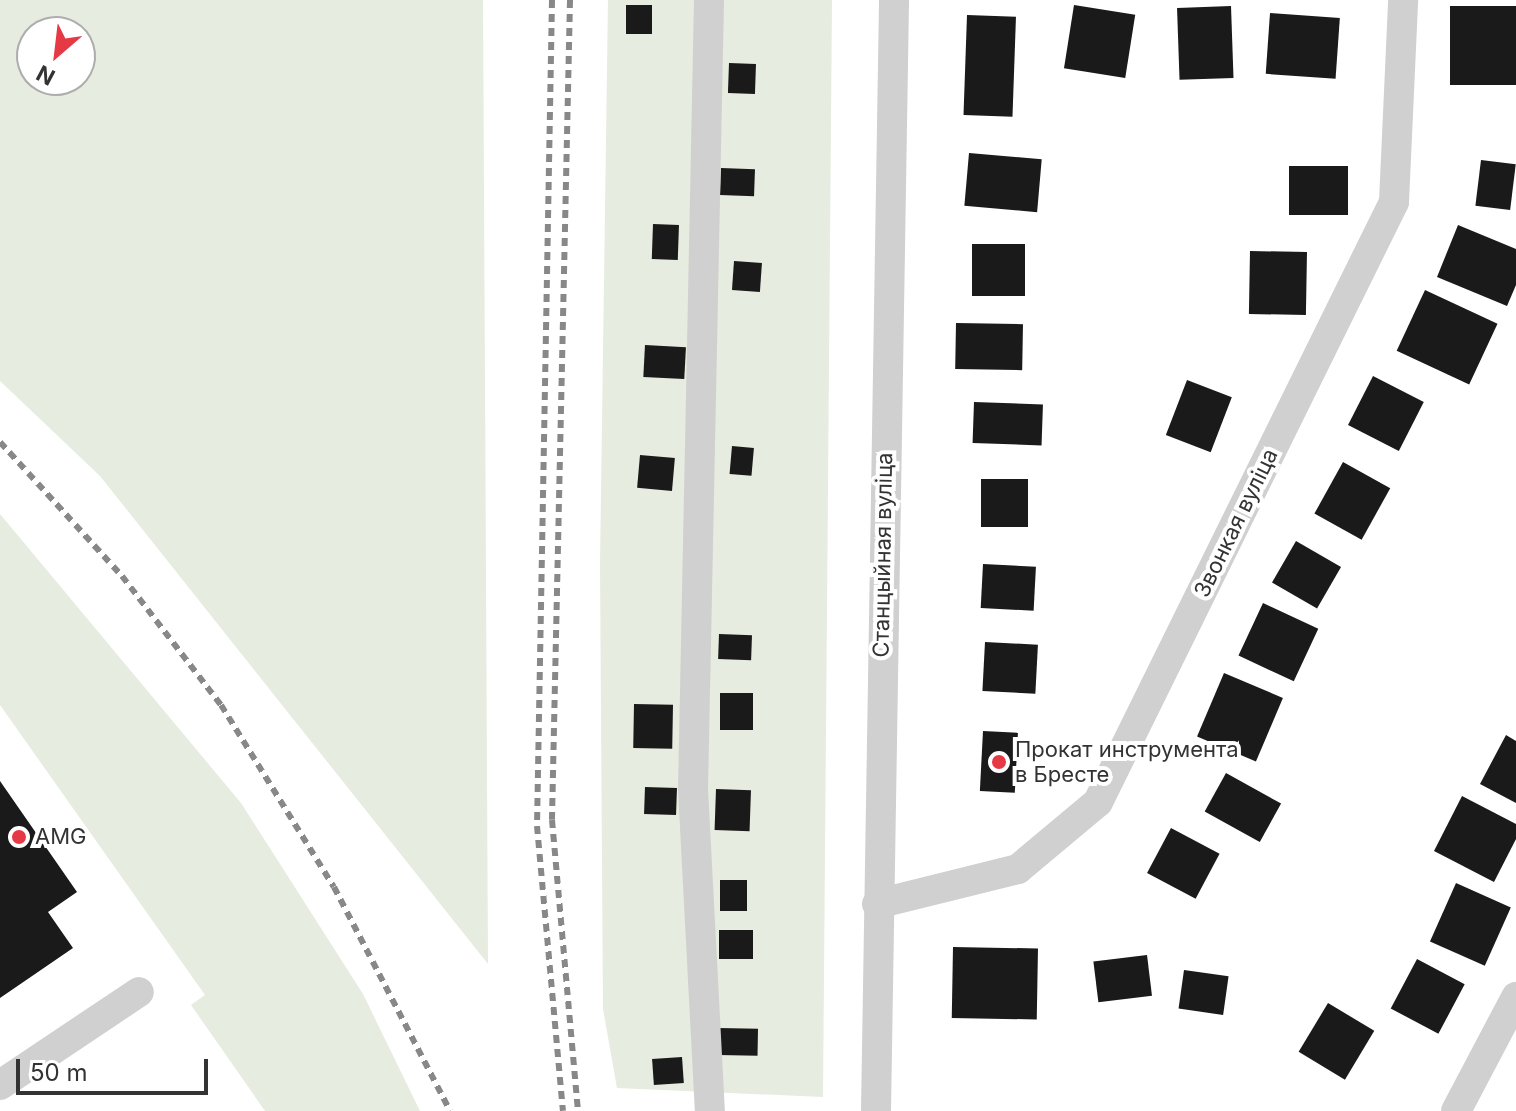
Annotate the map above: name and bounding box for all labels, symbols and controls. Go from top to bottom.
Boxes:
north arrow [16,16,96,96]
text: N [32,60,59,91]
street label: Звонкая вуліца [1189,444,1283,602]
street label: Станцыйная вуліца [868,452,898,658]
place label: Прокат инструмента в Бресте [1015,736,1239,788]
marker: Прокат инструмента в Бресте [990,753,1008,771]
place label: AMG [35,824,86,850]
marker: AMG [10,828,28,846]
scale bar [20,1043,212,1093]
text: 50 m [30,1058,88,1087]

